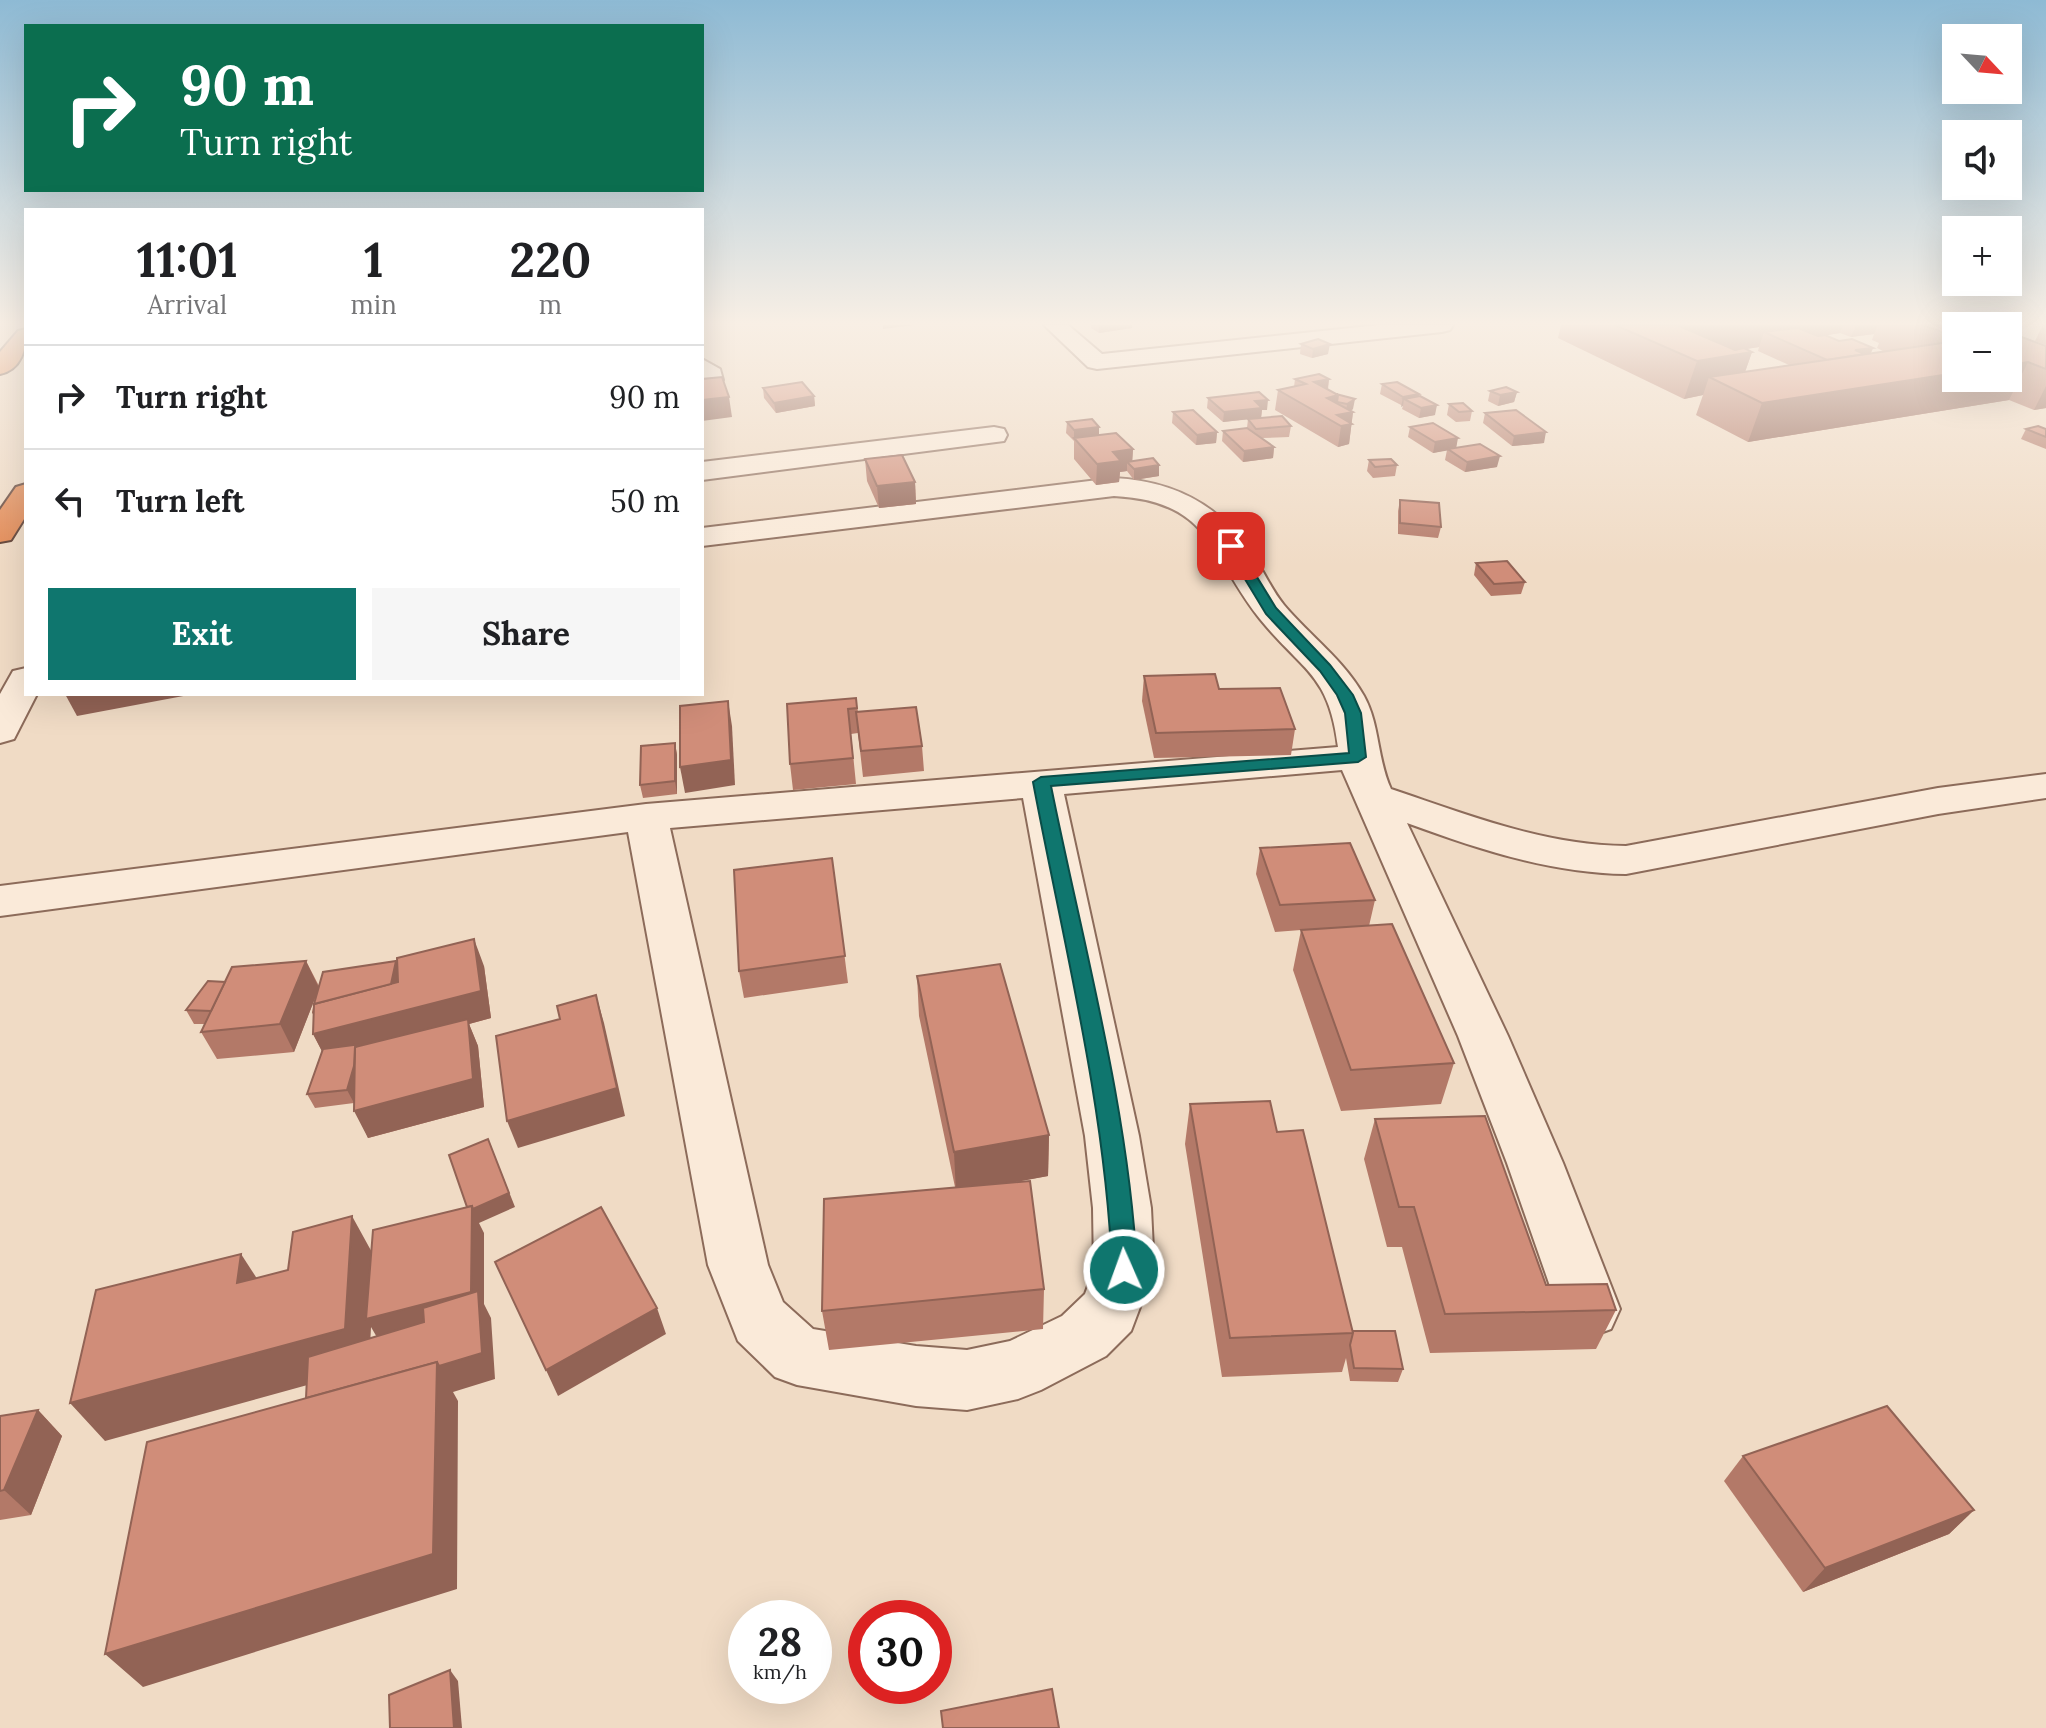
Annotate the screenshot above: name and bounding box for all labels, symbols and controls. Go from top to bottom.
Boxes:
north arrow [1942,24,2022,104]
map controls [1942,24,2022,392]
text: 90 m [180,49,314,120]
icon: right [48,56,152,160]
text: Turn right [180,119,353,165]
button: sound [1942,120,2022,200]
button: + [1942,216,2022,296]
text: 11:01 [137,229,238,290]
text: 1 [364,229,383,290]
text: 220 [510,229,591,290]
text: Arrival [148,288,227,321]
text: min [350,288,397,321]
text: m [539,288,562,321]
button: − [1942,312,2022,392]
icon: right [48,375,92,419]
text: Turn right [116,378,267,416]
text: 90 m [609,378,680,416]
icon: left [48,479,92,523]
text: Turn left [116,482,244,520]
text: 50 m [610,482,680,520]
pin [1197,512,1265,580]
icon: arrive [1209,524,1253,568]
button: Exit [48,588,356,680]
button: Share [372,588,680,680]
position arrow [1082,1228,1166,1312]
speed limit sign: 30 [848,1600,952,1704]
text: 28 [758,1616,802,1667]
text: km/h [753,1659,807,1684]

